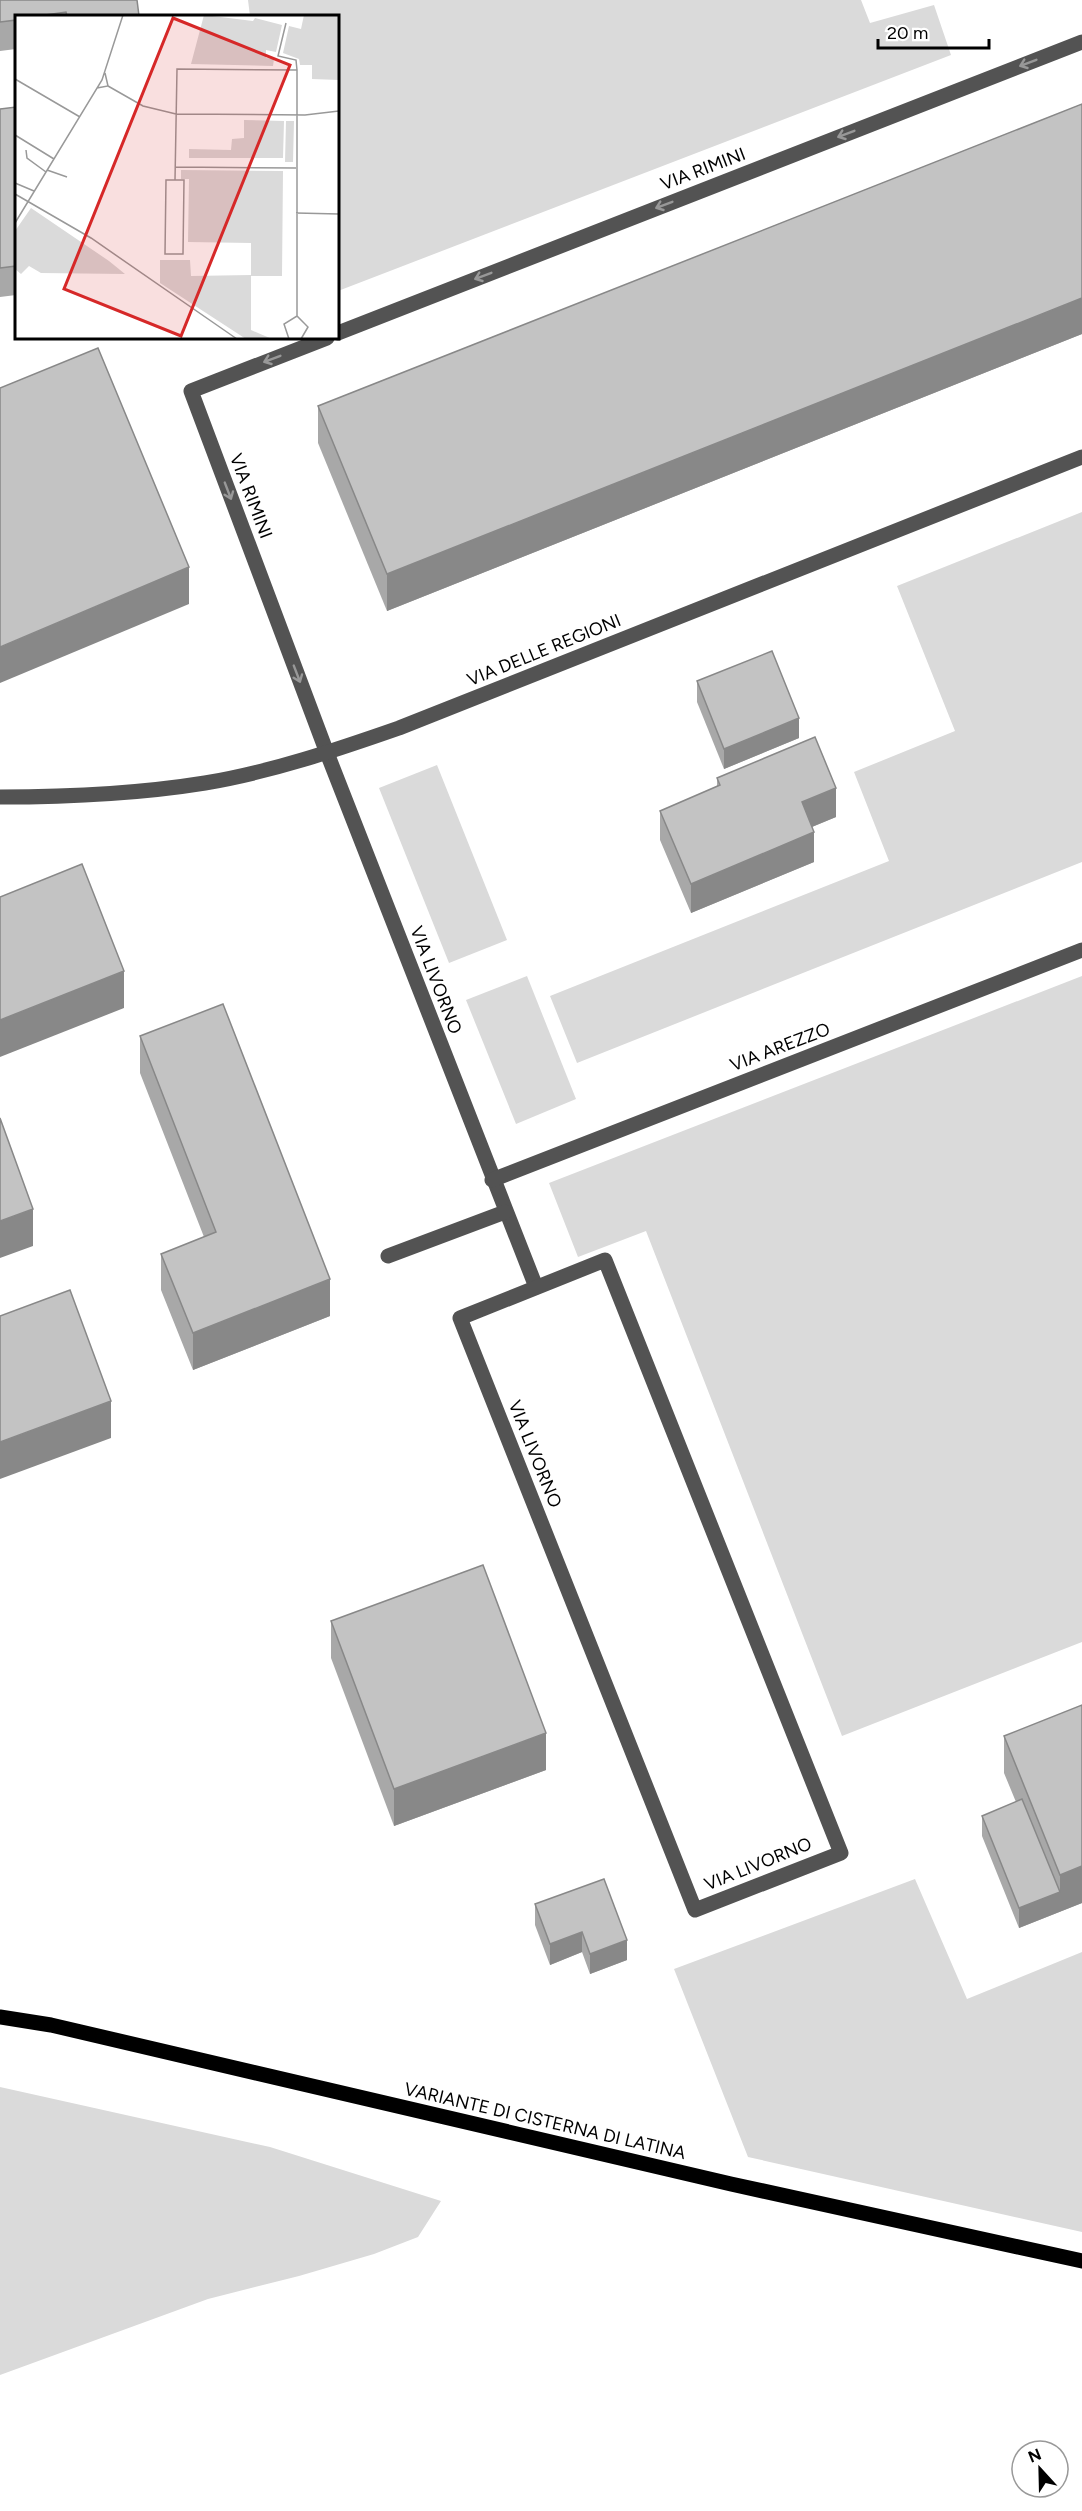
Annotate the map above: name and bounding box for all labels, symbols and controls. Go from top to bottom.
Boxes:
scale bar [878,12,989,50]
inset map [15,15,339,339]
text: 20 m [887,22,928,44]
one-way arrow [1019,58,1037,69]
one-way arrow [837,129,856,140]
street label: VIA RIMINI [657,143,749,195]
one-way arrow [656,200,674,211]
one-way arrow [474,272,493,283]
one-way arrow [263,354,282,365]
street label: VIA RIMINI [225,450,277,542]
one-way arrow [224,481,235,500]
street label: VIA DELLE REGIONI [464,609,624,691]
one-way arrow [293,664,304,682]
street label: VIA LIVORNO [405,923,467,1037]
street label: VIA AREZZO [727,1018,833,1076]
street label: VIA LIVORNO [503,1397,567,1511]
street label: VIA LIVORNO [701,1832,815,1896]
street label: VARIANTE DI CISTERNA DI LATINA [402,2078,688,2164]
north arrow [1010,2439,1070,2499]
text: N [1025,2444,1044,2467]

